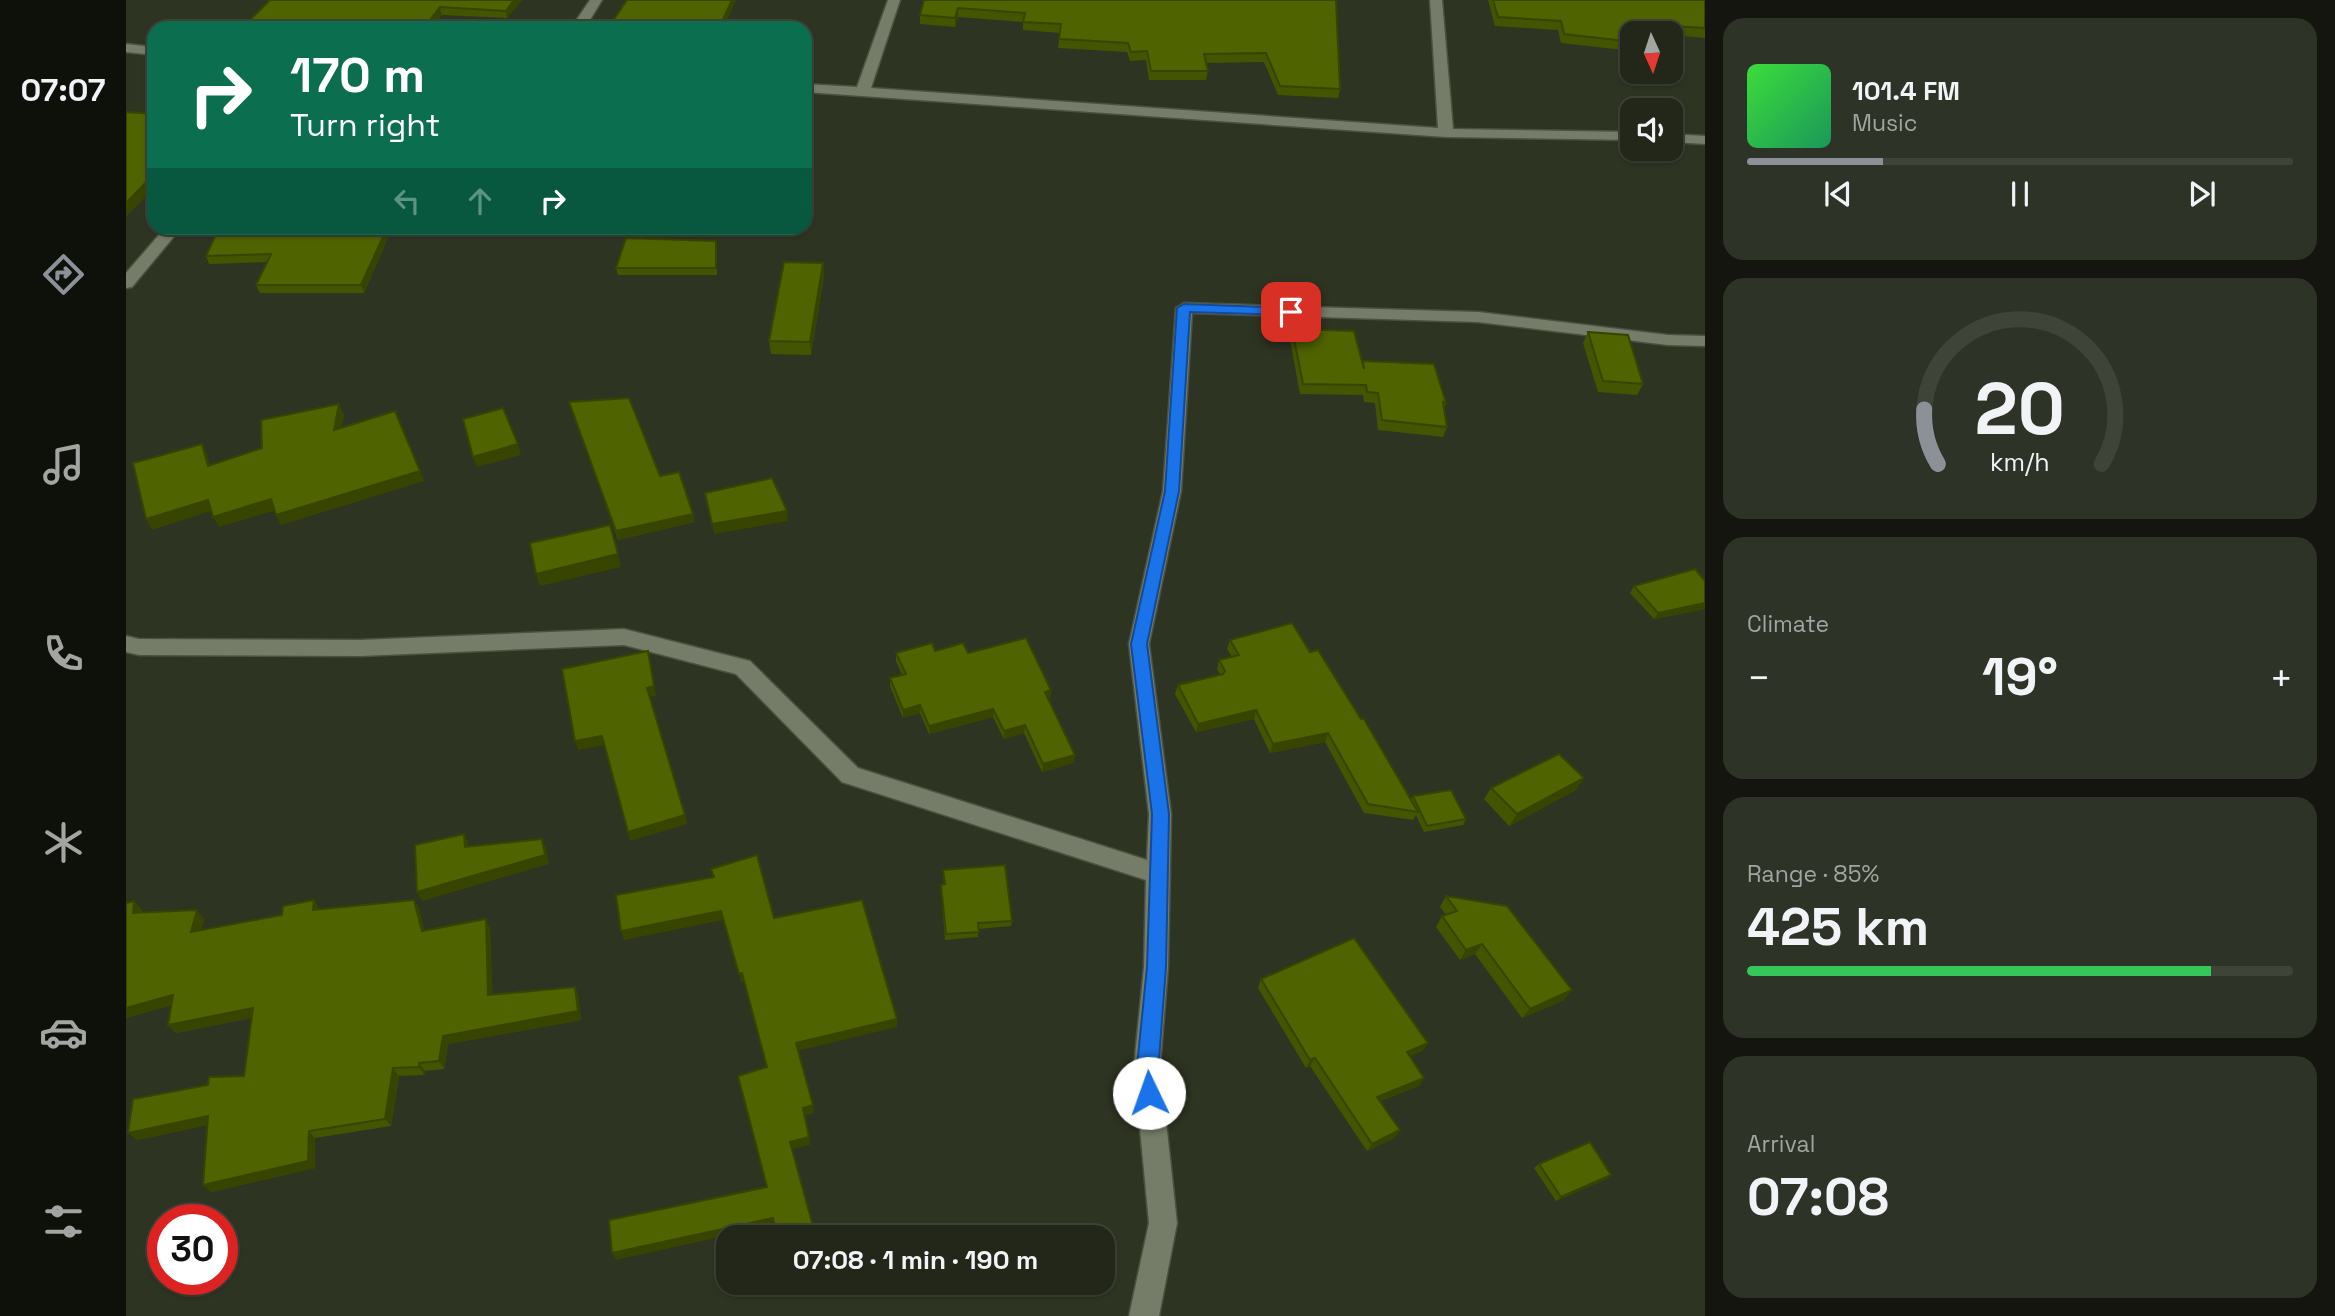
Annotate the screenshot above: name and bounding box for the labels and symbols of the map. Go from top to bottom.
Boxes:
north arrow [1620,21,1684,84]
pin [1261,282,1321,342]
position arrow [1112,1056,1186,1130]
speed limit sign: 30 [147,1204,238,1295]

